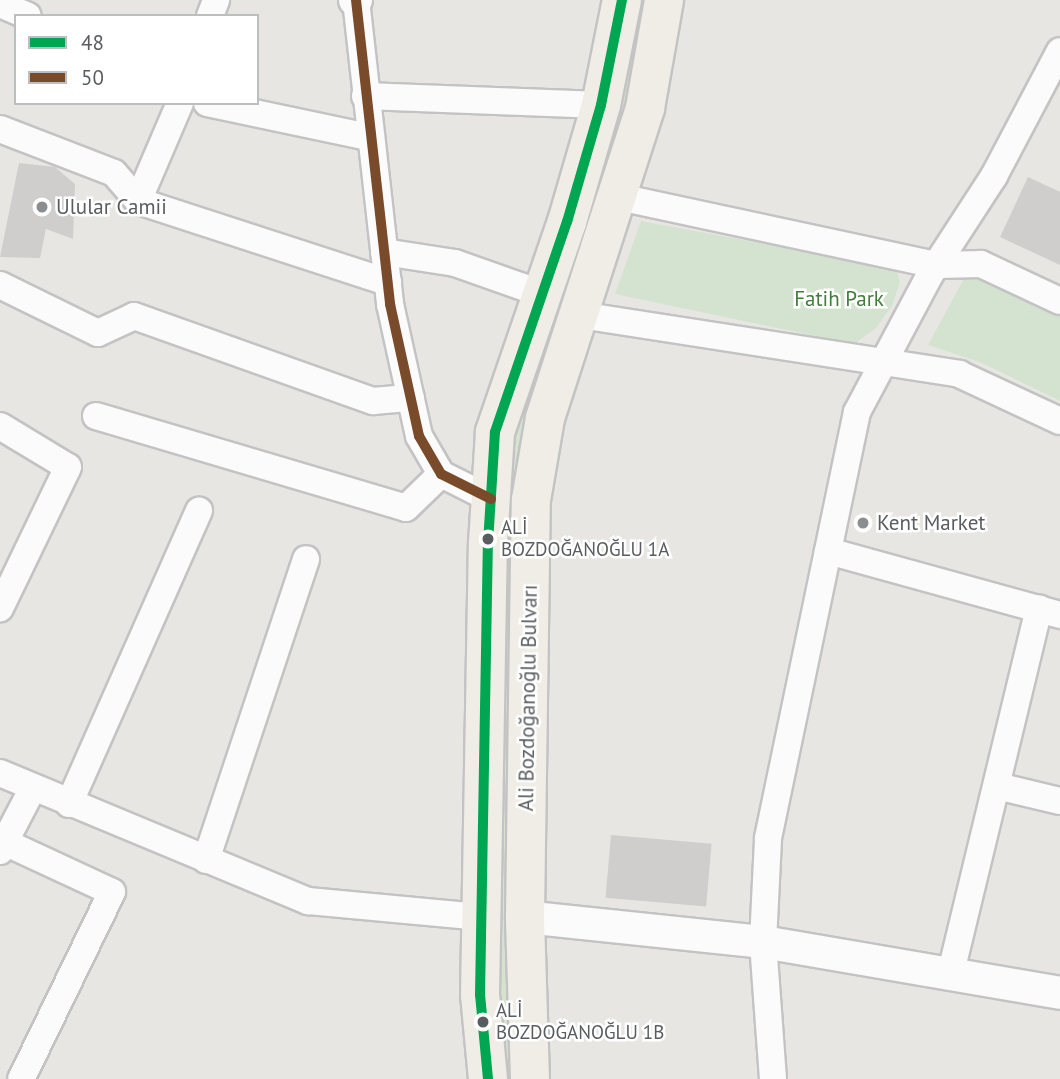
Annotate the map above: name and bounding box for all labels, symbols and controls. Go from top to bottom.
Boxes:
legend [14,14,259,105]
text: 48 [81,29,104,56]
text: 50 [81,64,104,91]
place label: Ulular Camii [56,194,167,220]
marker: Ulular Camii [34,199,50,215]
park label: Fatih Park [794,286,884,312]
place label: Kent Market [877,510,985,536]
marker: Kent Market [855,515,871,531]
place label: ALİ BOZDOĞANOĞLU 1A [501,517,669,561]
marker: ALİ BOZDOĞANOĞLU 1A [481,532,495,546]
street label: Ali Bozdoğanoğlu Bulvarı [513,585,543,811]
place label: ALİ BOZDOĞANOĞLU 1B [496,1000,664,1044]
marker: ALİ BOZDOĞANOĞLU 1B [476,1015,490,1029]

